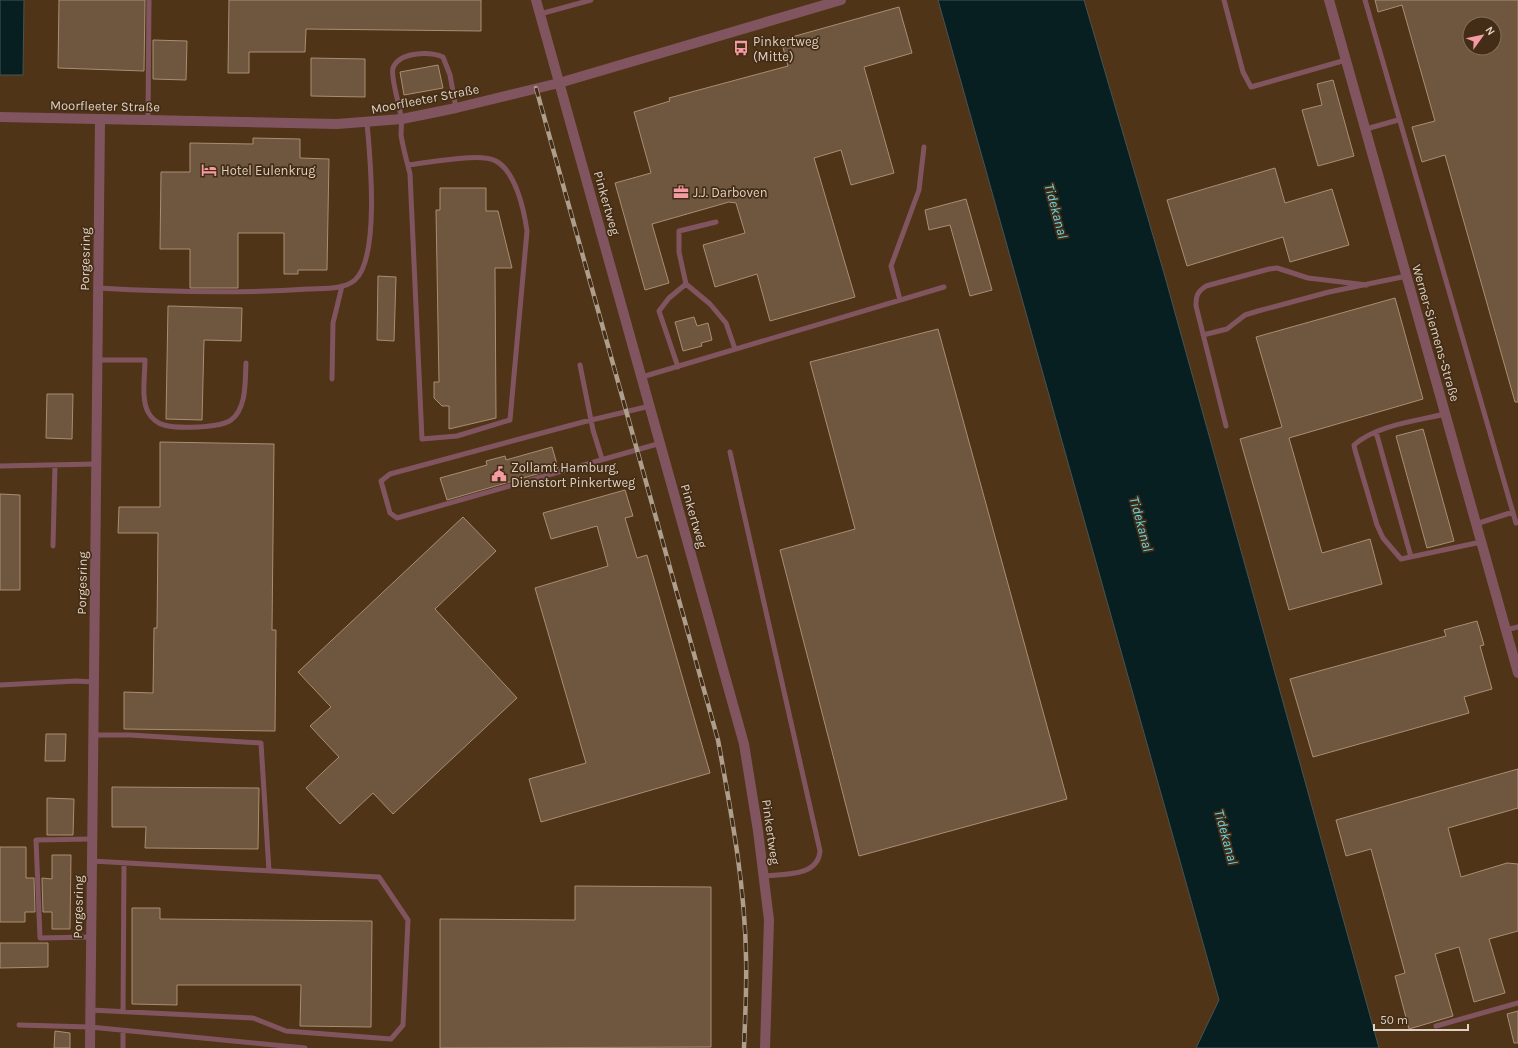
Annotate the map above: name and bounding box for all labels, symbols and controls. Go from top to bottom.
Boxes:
north arrow [1462,16,1502,56]
text: N [1482,24,1498,38]
place label: Pinkertweg (Mitte) [753,34,820,64]
bus stop icon: Pinkertweg (Mitte) [732,39,750,57]
street label: Moorfleeter Straße [370,81,481,117]
street label: Moorfleeter Straße [50,98,160,114]
hotel icon: Hotel Eulenkrug [200,161,218,179]
place label: Hotel Eulenkrug [221,163,316,178]
street label: Pinkertweg [591,169,623,237]
water label: Tidekanal [1040,182,1072,241]
office icon: J.J. Darboven [672,183,690,201]
place label: J.J. Darboven [693,185,768,200]
street label: Porgesring [77,227,93,291]
street label: Werner-Siemens-Straße [1409,263,1463,404]
place label: Zollamt Hamburg, Dienstort Pinkertweg [511,460,636,490]
public building icon: Zollamt Hamburg, Dienstort Pinkertweg [490,465,508,483]
street label: Pinkertweg [678,482,710,550]
water label: Tidekanal [1125,495,1157,554]
street label: Porgesring [74,551,90,615]
street label: Pinkertweg [759,798,783,866]
water label: Tidekanal [1210,808,1242,867]
street label: Porgesring [70,875,86,939]
scale bar [1374,1006,1468,1032]
text: 50 m [1380,1013,1408,1027]

